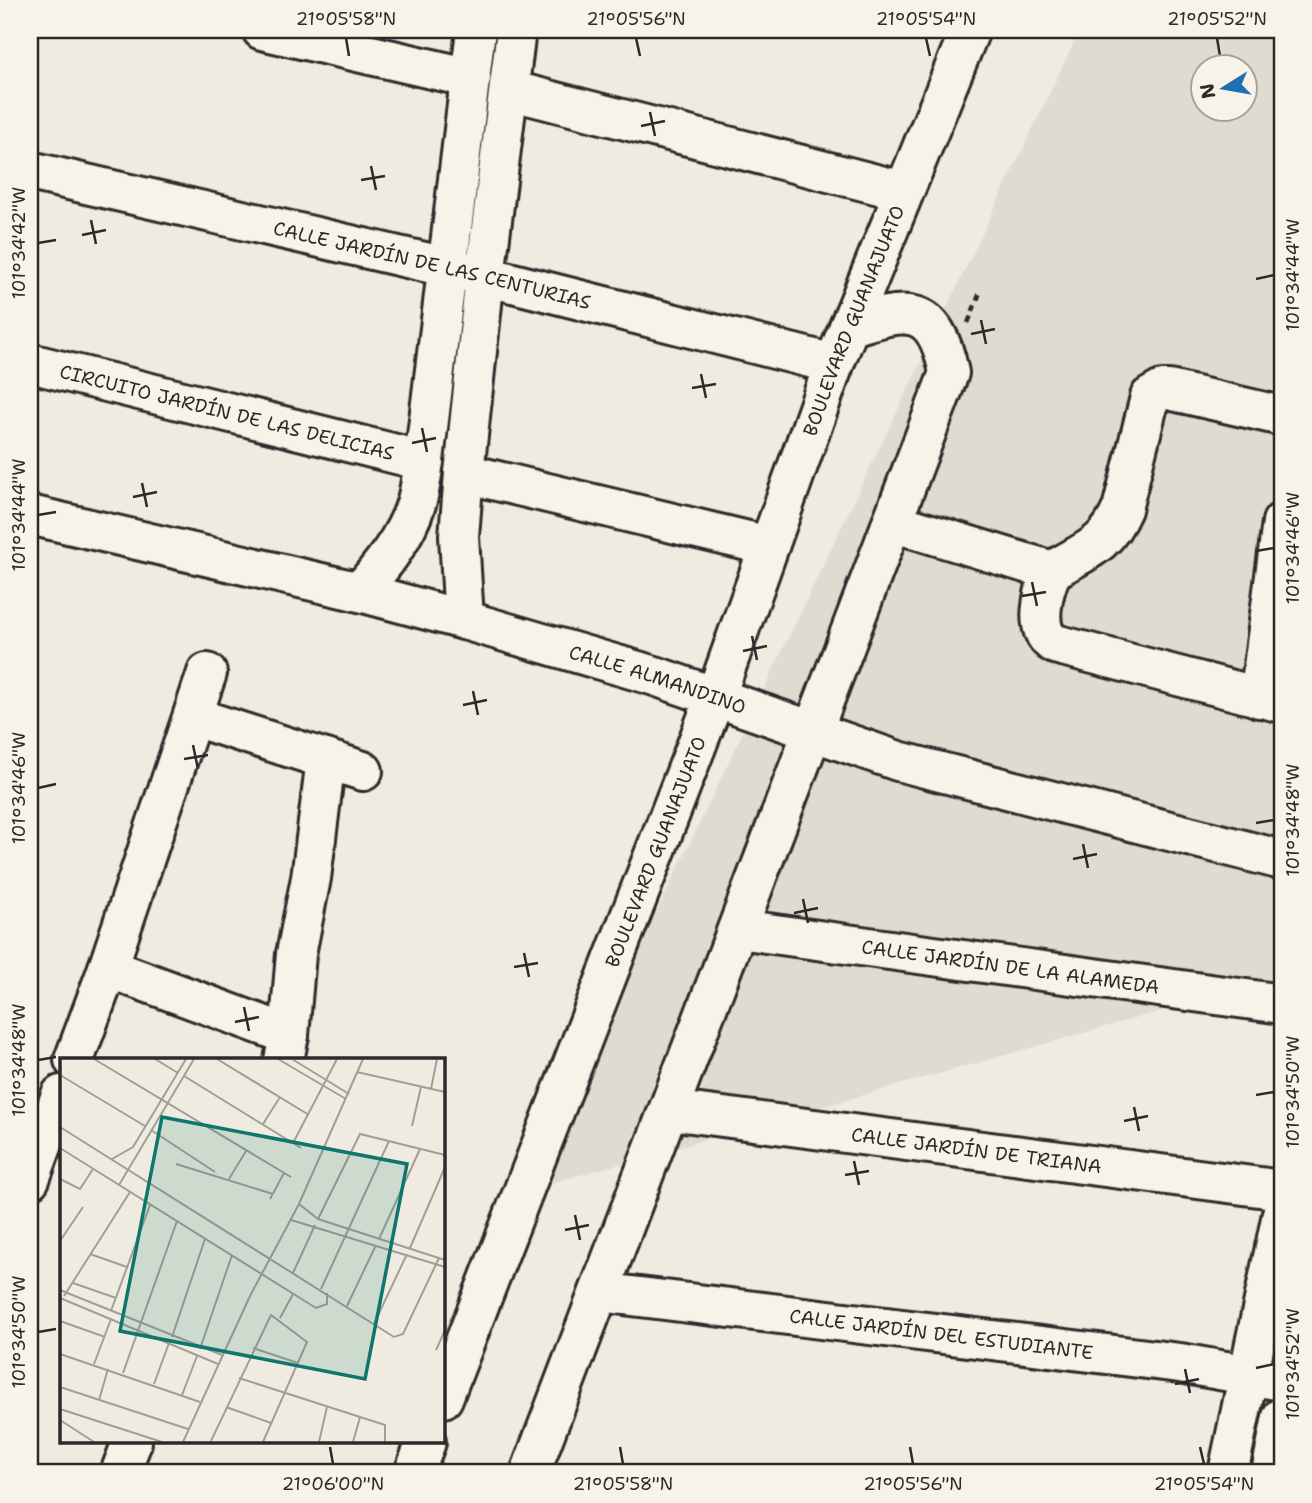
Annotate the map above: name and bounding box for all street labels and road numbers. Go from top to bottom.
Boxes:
street label: BOULEVARD GUANAJUATO [797,202,910,439]
street label: CALLE JARDÍN DE LAS CENTURIAS [271,216,593,315]
street label: CIRCUITO JARDÍN DE LAS DELICIAS [57,359,397,466]
street label: CALLE ALMANDINO [566,640,749,720]
street label: BOULEVARD GUANAJUATO [600,733,712,971]
street label: CALLE JARDÍN DE LA ALAMEDA [860,934,1161,1000]
street label: CALLE JARDÍN DE TRIANA [850,1122,1103,1179]
street label: CALLE JARDÍN DEL ESTUDIANTE [788,1303,1095,1365]

